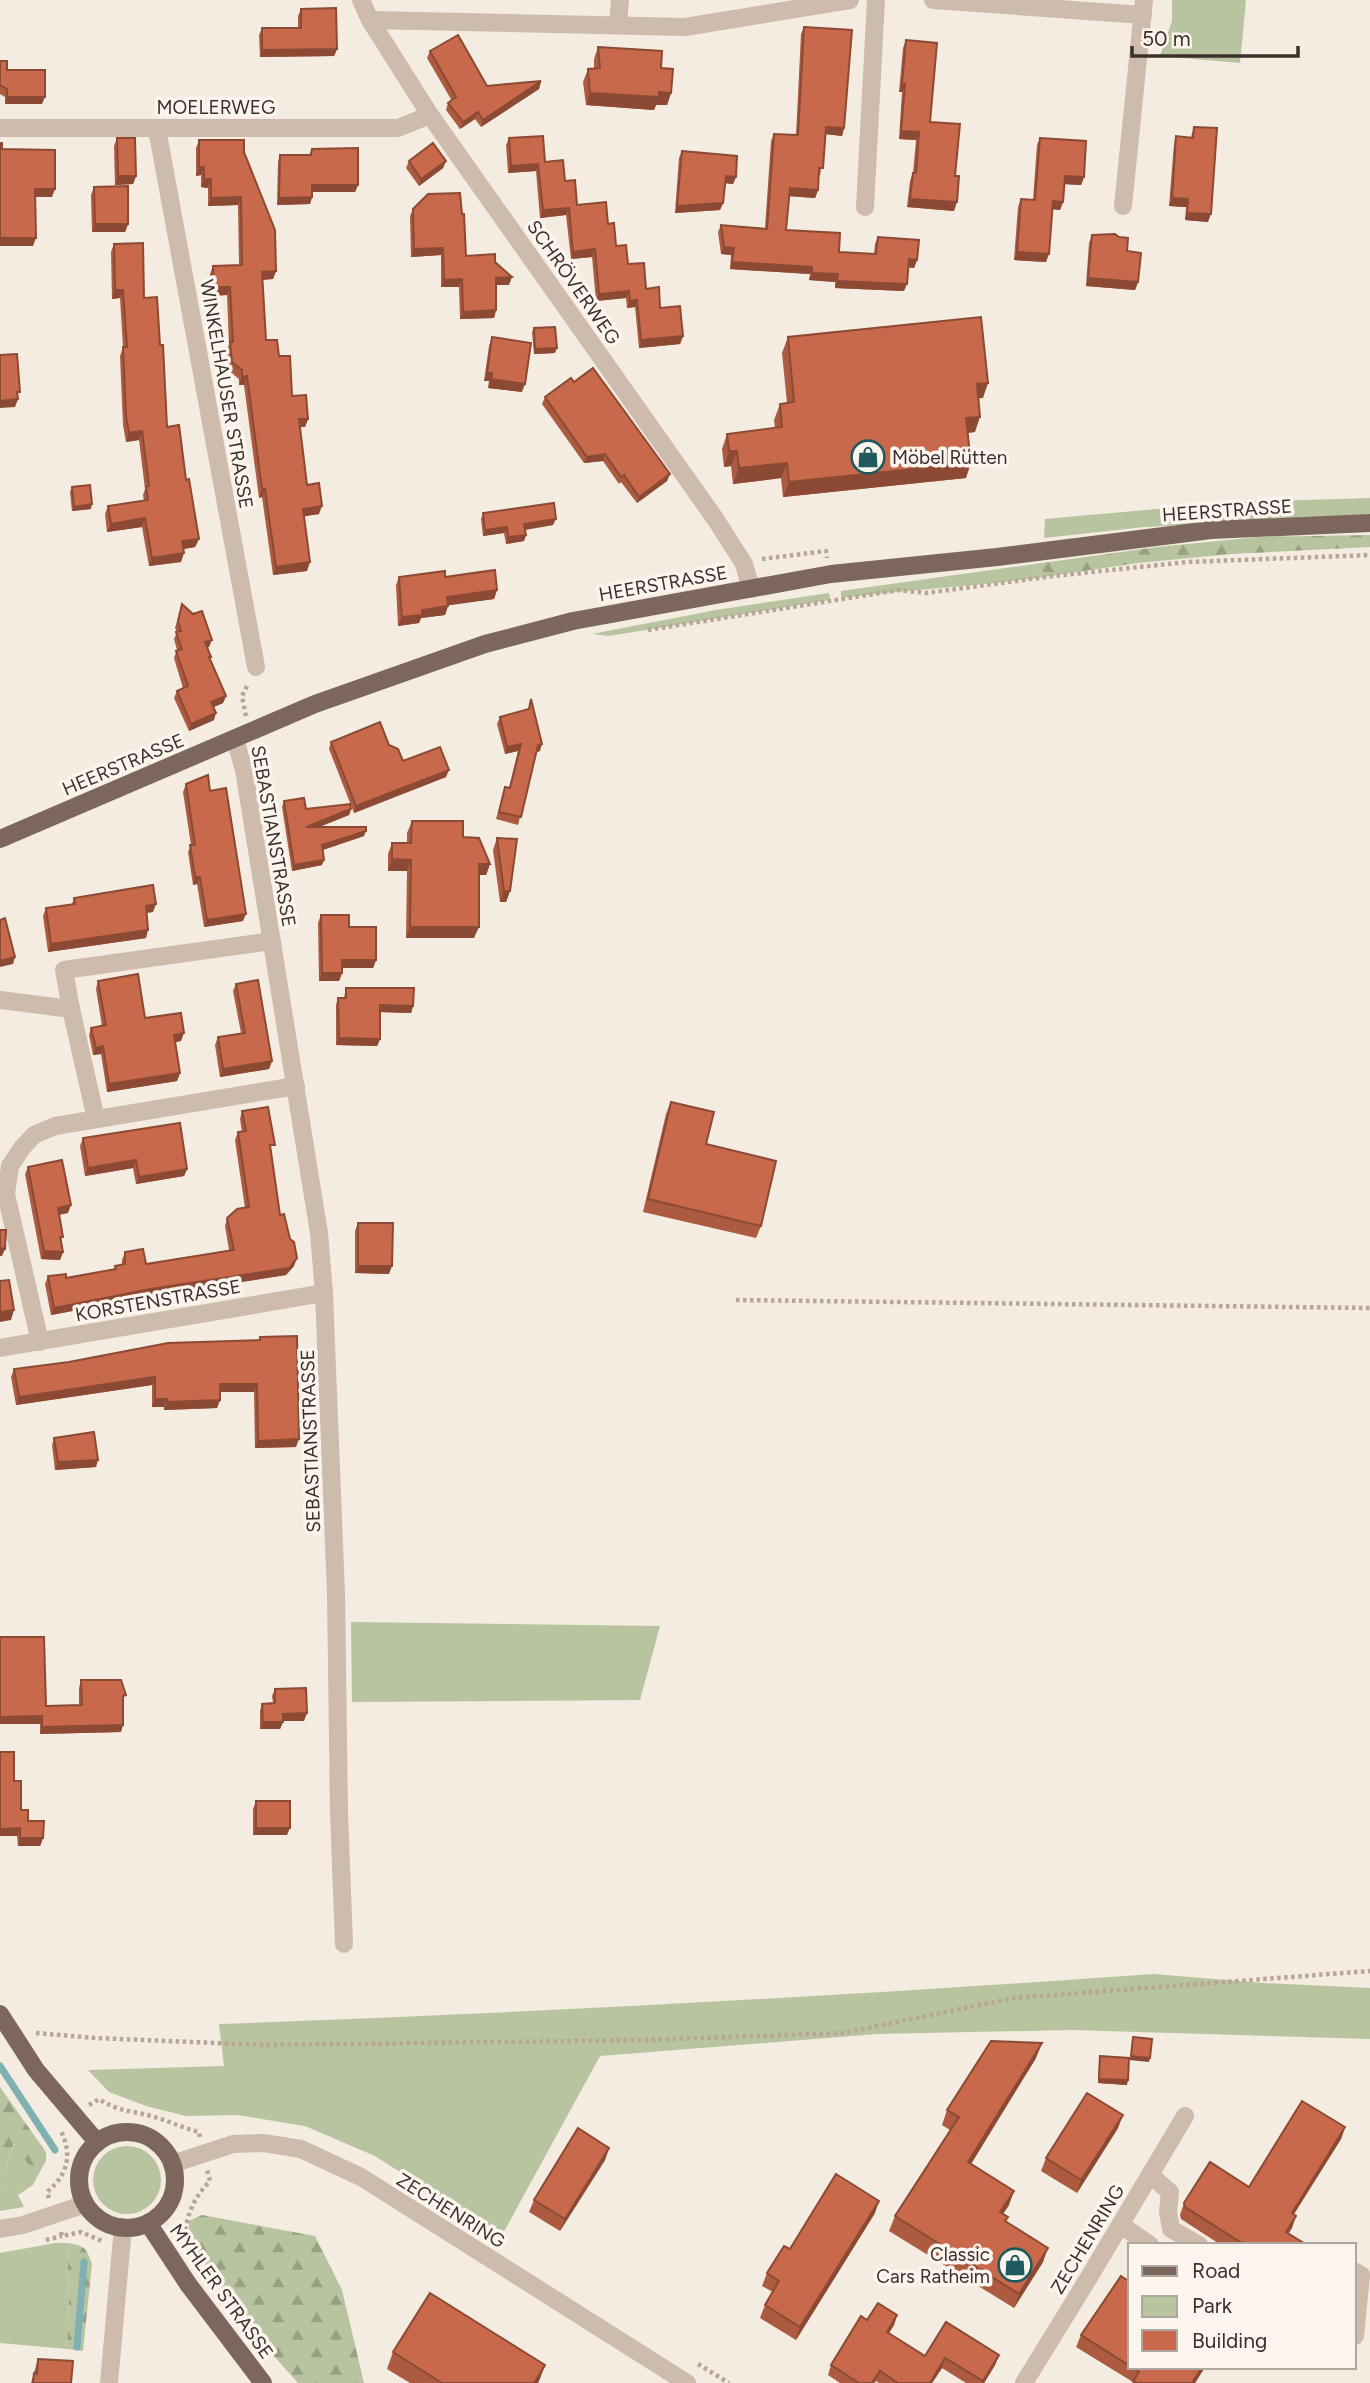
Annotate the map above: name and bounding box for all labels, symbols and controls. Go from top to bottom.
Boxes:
scale bar [1132,14,1298,58]
text: 50 m [1142,26,1191,51]
street label: MOELERWEG [156,96,276,119]
street label: SCHRÖVERWEG [522,216,625,349]
street label: WINKELHAUSER STRASSE [195,278,258,511]
shop icon: Möbel Rütten [849,438,887,476]
place label: Möbel Rütten [892,446,1007,469]
street label: HEERSTRASSE [1161,494,1293,527]
street label: HEERSTRASSE [597,561,729,606]
street label: HEERSTRASSE [59,728,188,800]
street label: SEBASTIANSTRASSE [246,744,301,929]
street label: KORSTENSTRASSE [73,1275,243,1326]
street label: SEBASTIANSTRASSE [296,1349,325,1533]
street label: ZECHENRING [392,2168,509,2253]
street label: ZECHENRING [1046,2180,1129,2298]
street label: MYHLER STRASSE [165,2219,278,2363]
place label: Classic Cars Ratheim [876,2243,990,2288]
legend [1128,2243,1356,2369]
shop icon: Classic Cars Ratheim [996,2246,1034,2284]
text: Road [1192,2258,1240,2283]
text: Park [1192,2293,1233,2318]
text: Building [1192,2328,1267,2353]

